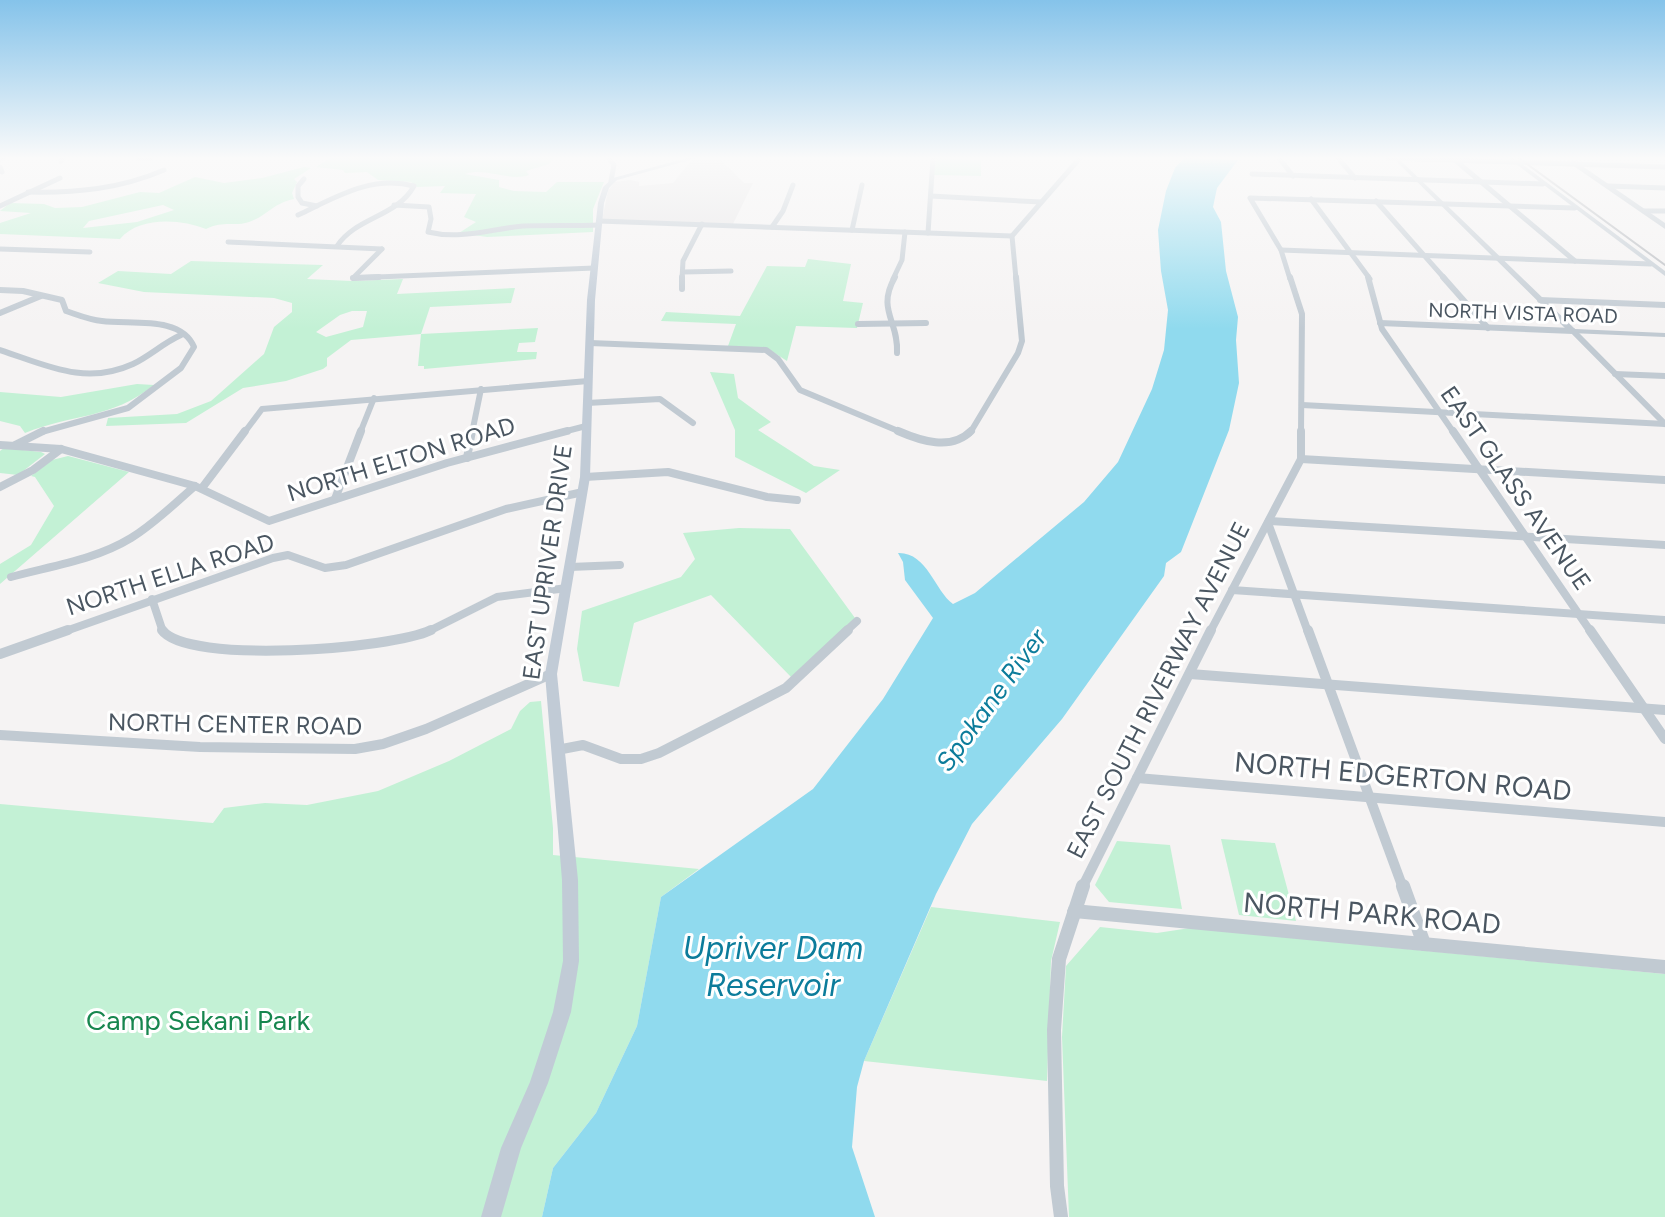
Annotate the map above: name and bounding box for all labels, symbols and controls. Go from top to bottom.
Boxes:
street label: NORTH VISTA ROAD [1428,298,1618,328]
street label: EAST GLASS AVENUE [1435,380,1597,596]
street label: NORTH ELTON ROAD [283,410,519,508]
street label: EAST UPRIVER DRIVE [516,442,578,682]
street label: EAST SOUTH RIVERWAY AVENUE [1060,517,1256,863]
street label: NORTH ELLA ROAD [62,527,278,621]
water label: Spokane River [929,622,1054,777]
street label: NORTH CENTER ROAD [108,707,362,741]
street label: NORTH EDGERTON ROAD [1233,744,1573,808]
street label: NORTH PARK ROAD [1242,885,1502,941]
water label: Upriver Dam Reservoir [683,929,863,1004]
park label: Camp Sekani Park [86,1003,310,1037]

